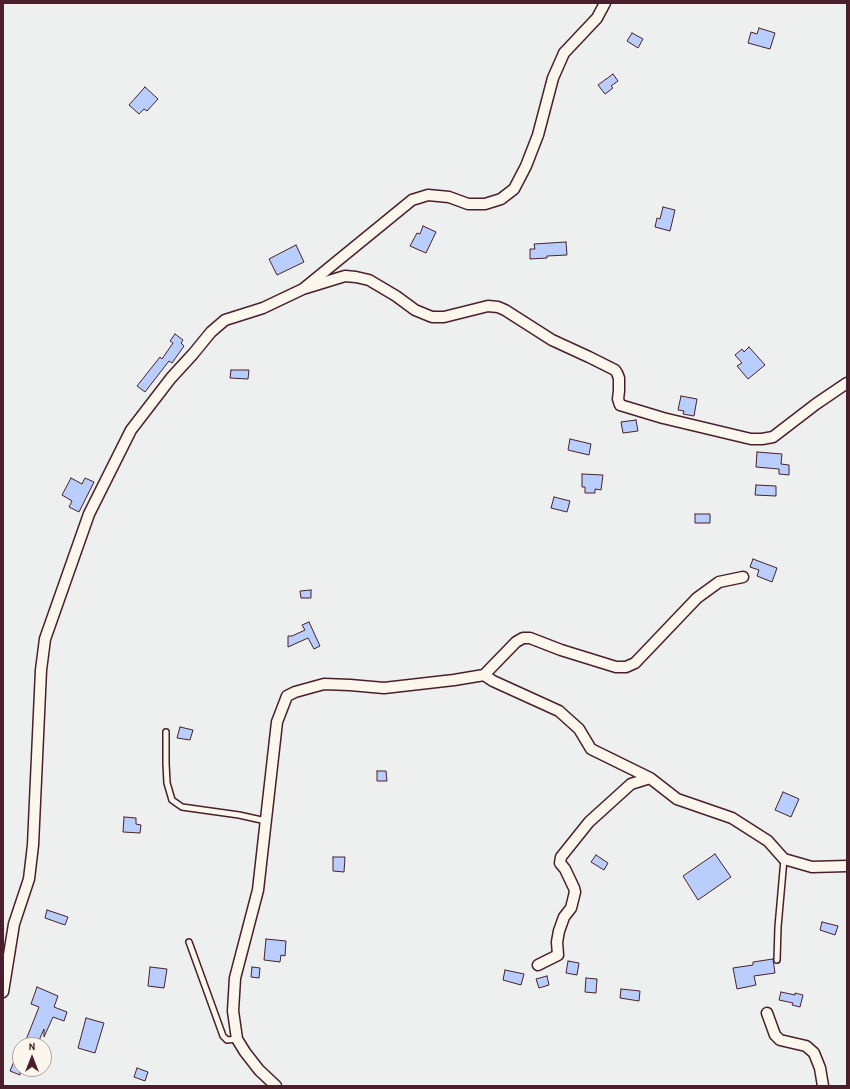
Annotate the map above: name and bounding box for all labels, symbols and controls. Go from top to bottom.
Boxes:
north arrow [12,1037,52,1077]
text: N [29,1039,35,1053]

